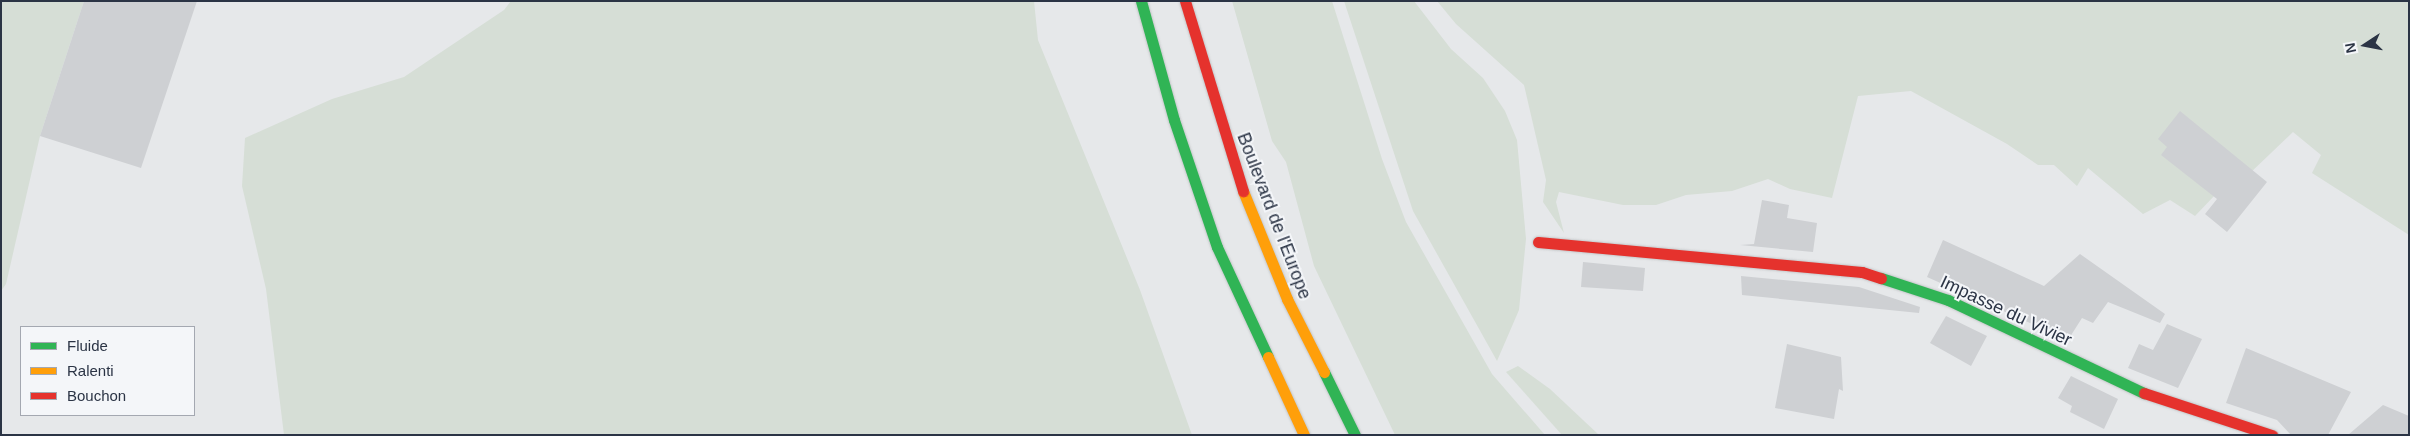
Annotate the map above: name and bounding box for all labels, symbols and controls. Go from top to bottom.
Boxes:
north arrow [2340,20,2390,70]
text: N [2341,41,2359,54]
street label: Boulevard de l'Europe [1232,130,1316,302]
street label: Impasse du Vivier [1937,271,2075,351]
legend [20,326,195,416]
text: Fluide [67,337,108,354]
text: Ralenti [67,362,114,379]
text: Bouchon [67,387,126,404]

